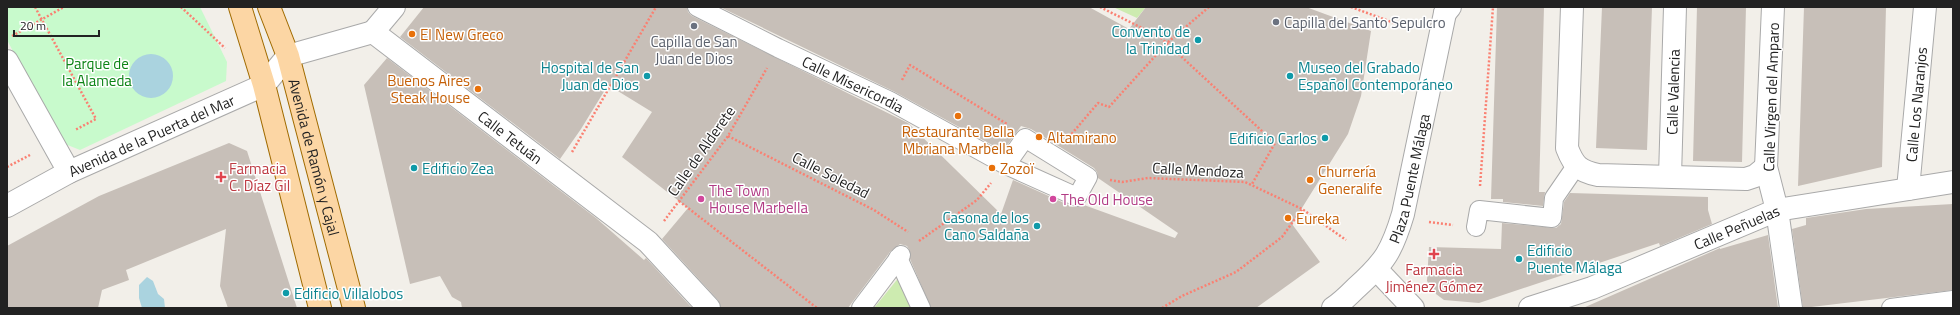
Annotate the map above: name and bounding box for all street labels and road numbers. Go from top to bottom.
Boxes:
street label: Calle Virgen del Amparo [1757,22,1785,172]
street label: Calle Los Naranjos [1899,46,1933,163]
street label: Calle Valencia [1660,48,1685,135]
street label: Calle Misericordia [798,50,909,118]
street label: Avenida de Ramón y Cajal [283,76,346,238]
street label: Avenida de la Puerta del Mar [65,88,238,182]
street label: Calle de Alderete [661,101,741,201]
street label: Calle Tetuán [473,105,548,169]
street label: Plaza Puente Málaga [1382,111,1435,247]
street label: Calle Soledad [788,146,874,204]
street label: Calle Mendoza [1152,156,1245,184]
street label: Calle Peñuelas [1690,199,1783,255]

